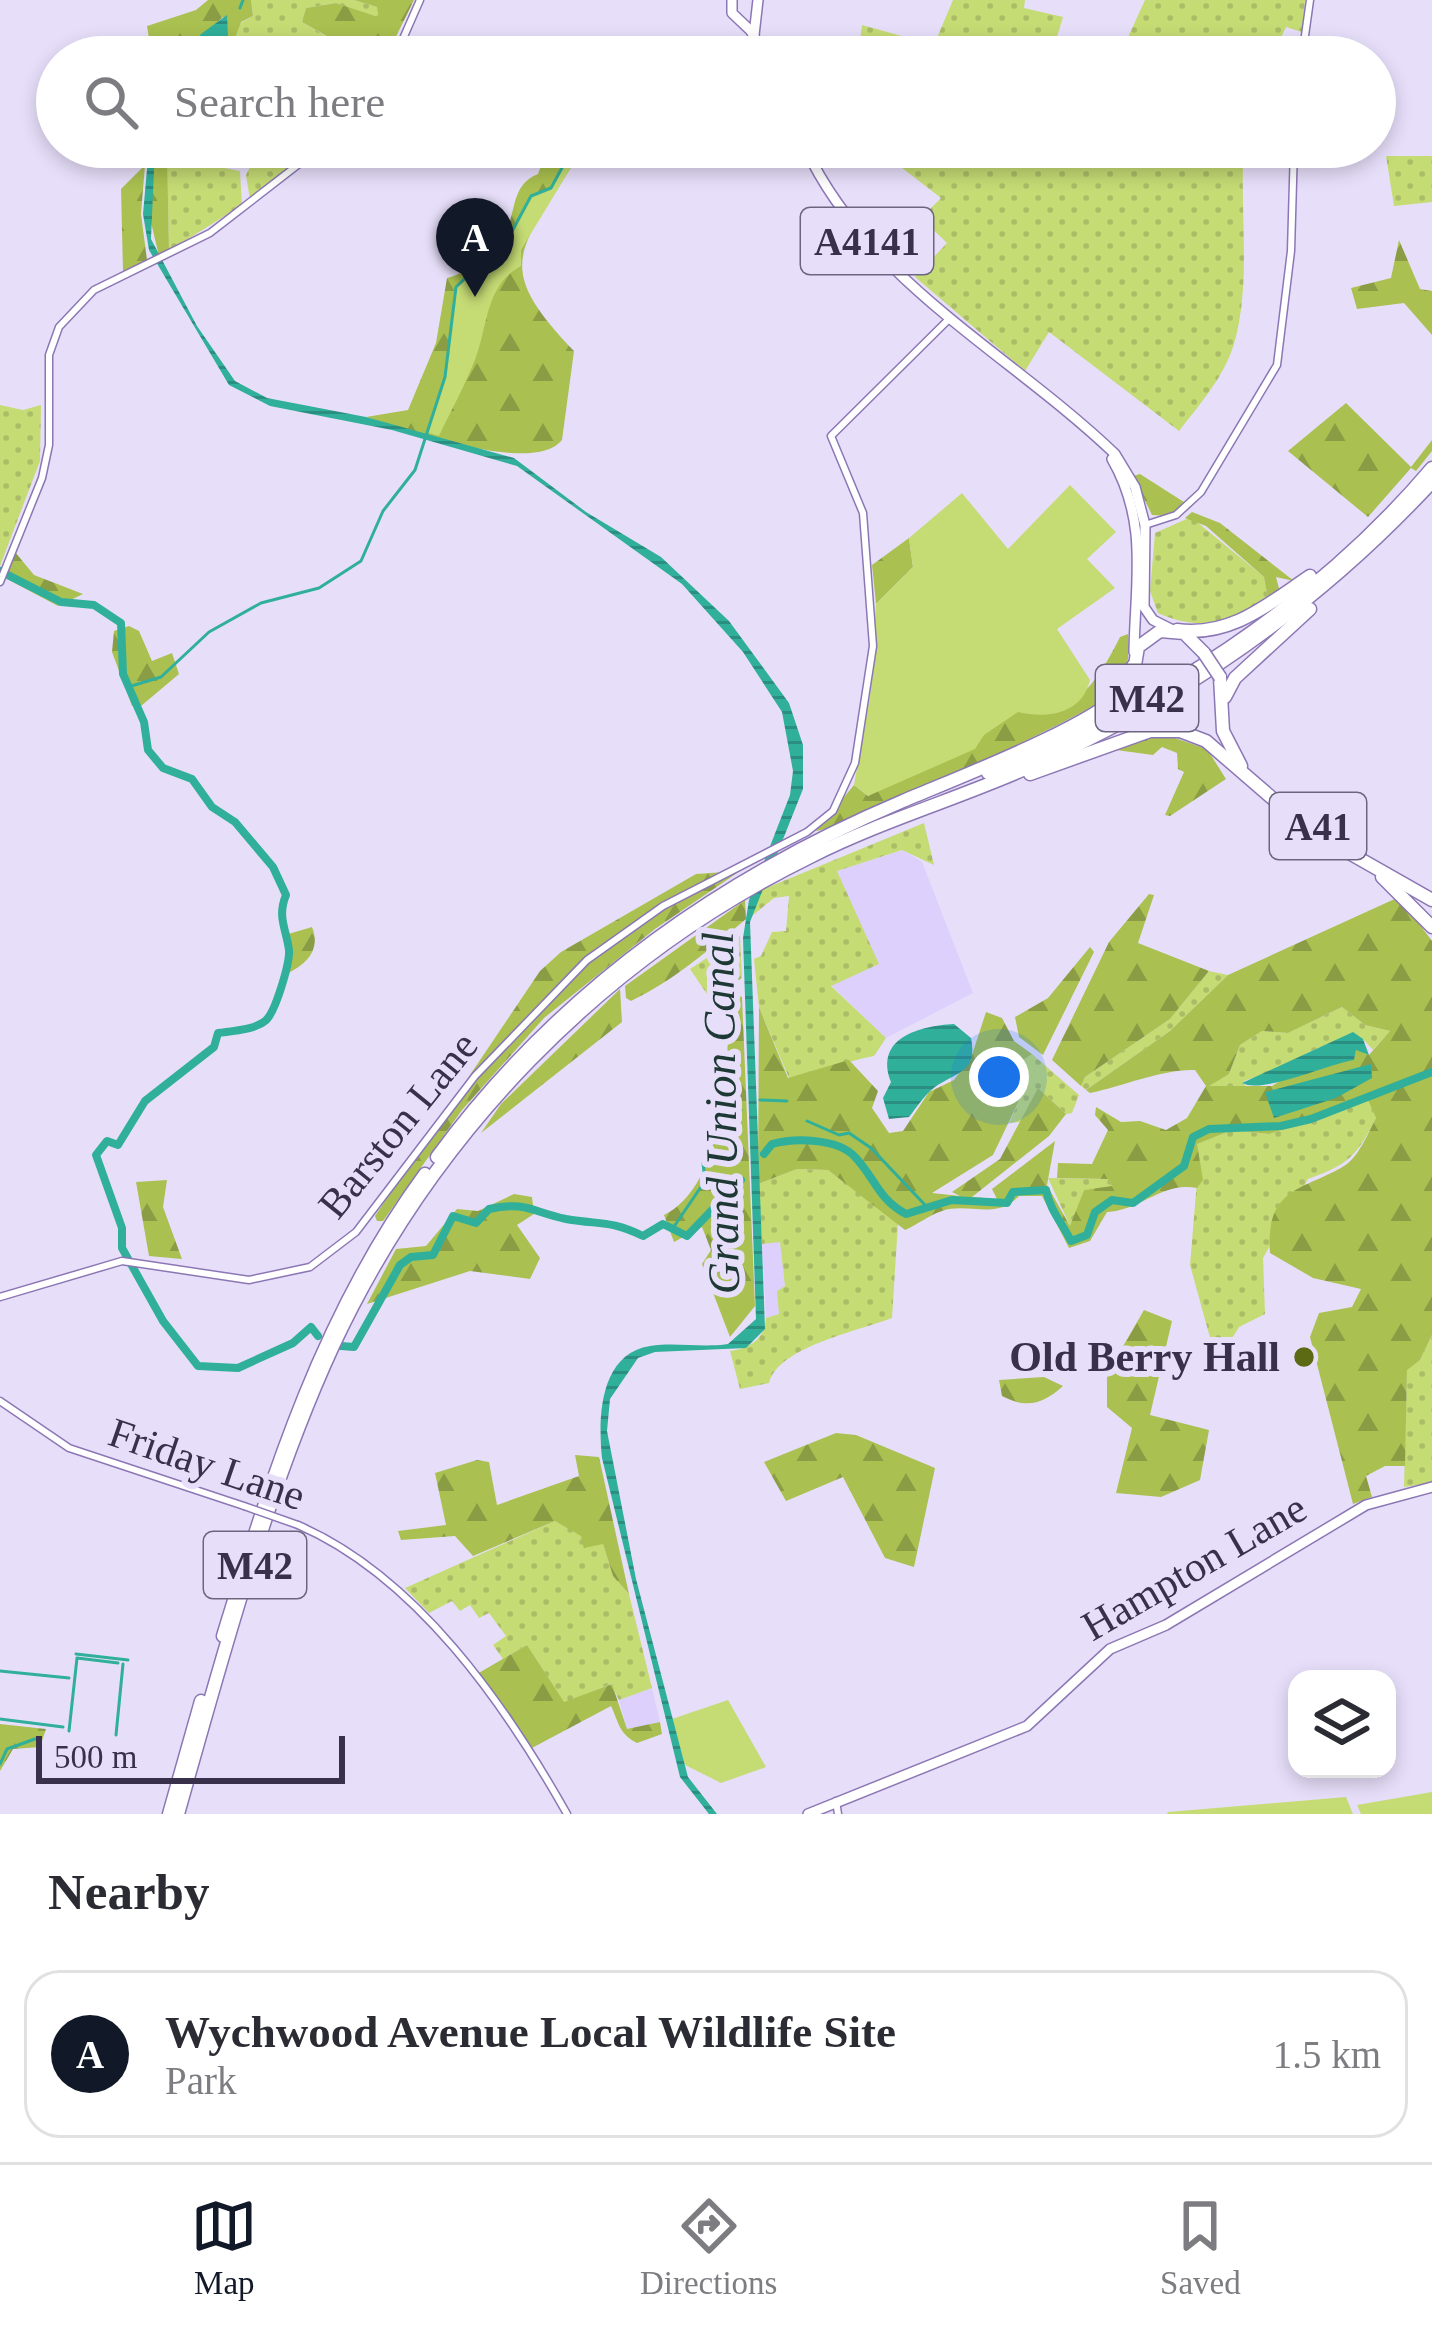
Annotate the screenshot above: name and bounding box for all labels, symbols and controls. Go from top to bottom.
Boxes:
search box [36,36,1396,168]
icon: search [78,69,144,135]
text: Search here [174,77,385,127]
pin: A [436,198,514,297]
road number: A4141 [801,208,933,274]
road number: M42 [1096,665,1198,731]
road number: A41 [1270,793,1366,859]
water label: Grand Union Canal [693,931,749,1295]
street label: Barston Lane [309,1023,487,1227]
your location [969,1047,1029,1107]
place label: Old Berry Hall [1009,1334,1280,1380]
marker: Old Berry Hall [1291,1344,1317,1370]
street label: Friday Lane [103,1409,311,1519]
street label: Hampton Lane [1074,1484,1314,1650]
road number: M42 [204,1532,306,1598]
map controls [1288,1670,1396,1778]
button: layers [1288,1670,1396,1778]
scale bar [36,1730,345,1783]
text: 500 m [54,1739,137,1775]
text: Nearby [48,1864,209,1920]
text: Wychwood Avenue Local Wildlife Site [165,2007,896,2057]
text: A [76,2033,104,2076]
text: 1.5 km [1273,2033,1381,2076]
text: Park [165,2059,237,2102]
tab: Map [191,2193,257,2302]
tab: Directions [640,2193,777,2302]
tab: Saved [1160,2193,1241,2302]

